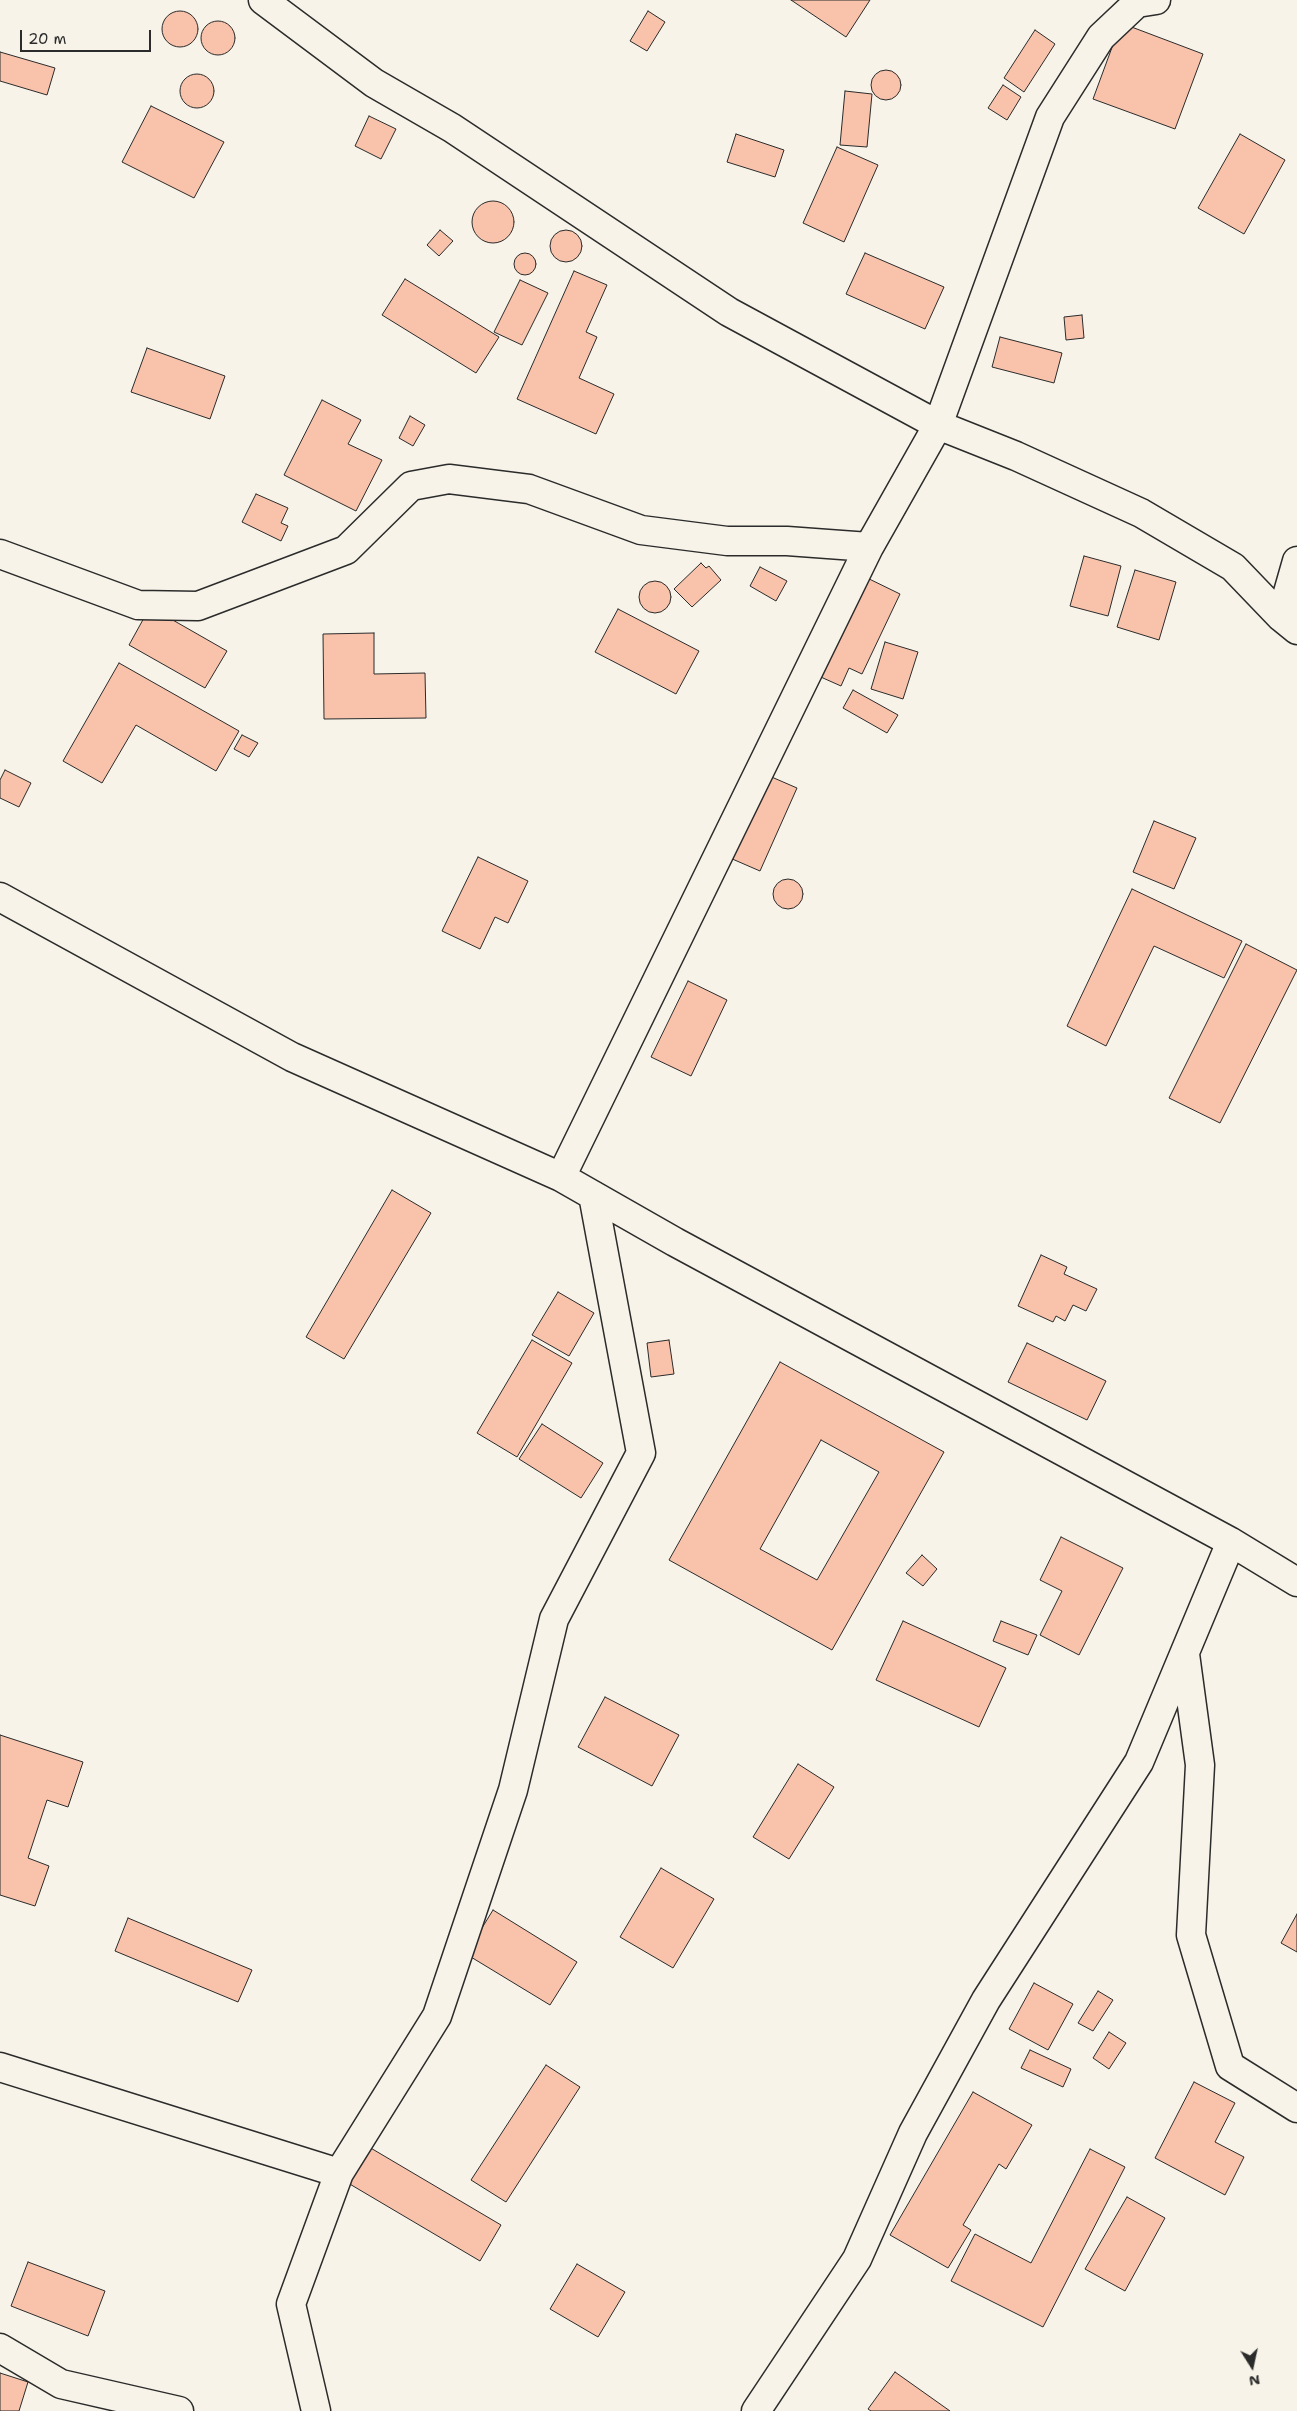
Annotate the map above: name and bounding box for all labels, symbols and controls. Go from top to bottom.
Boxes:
scale bar [22,20,154,52]
text: 20 m [28,29,67,49]
north arrow [1227,2341,1277,2391]
text: N [1248,2371,1262,2391]

